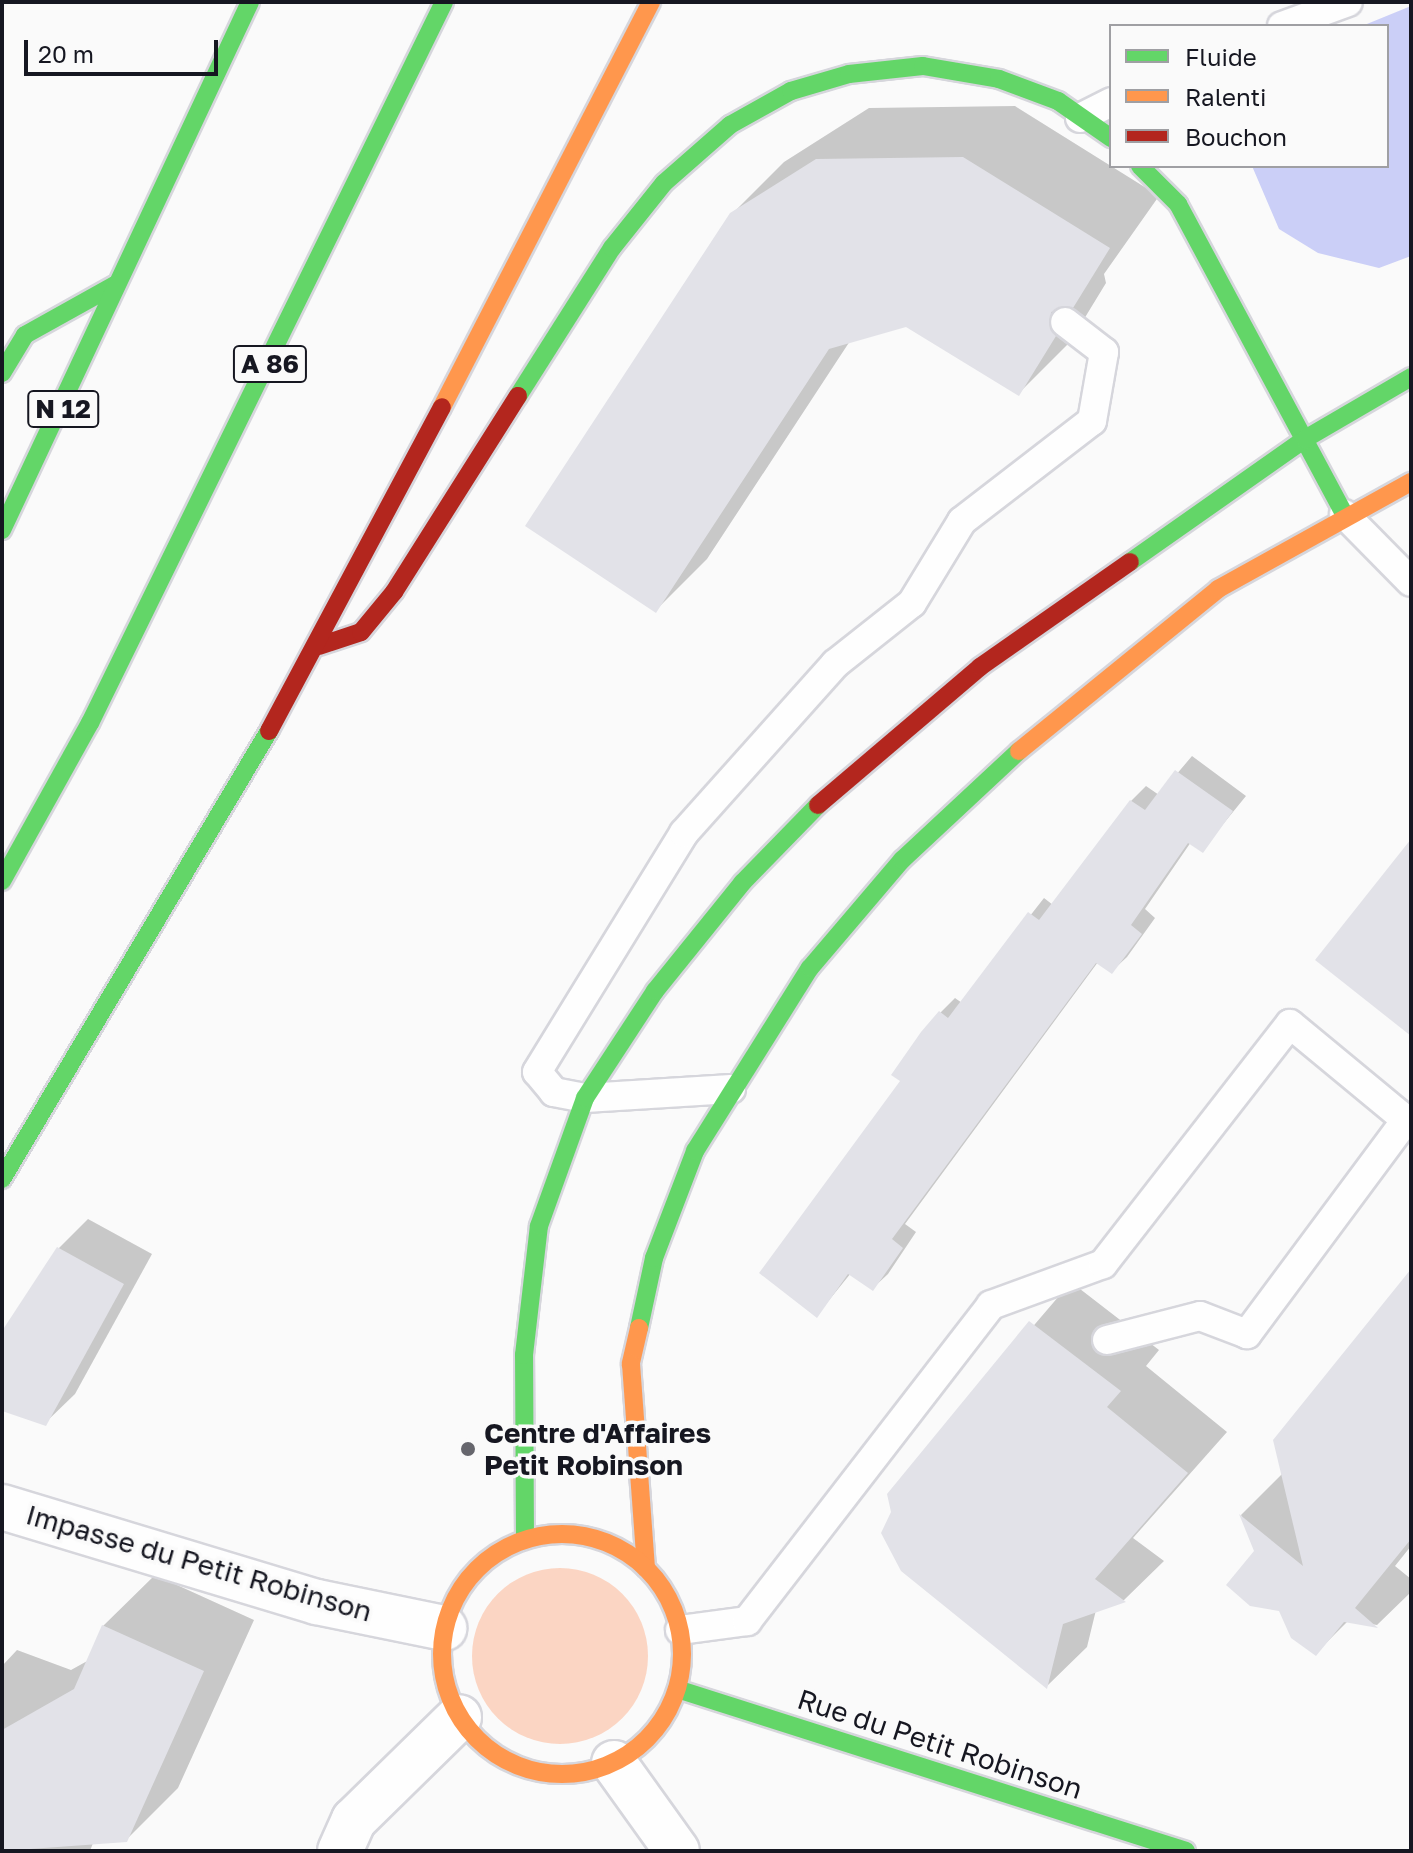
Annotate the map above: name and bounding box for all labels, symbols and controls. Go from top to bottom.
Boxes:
scale bar [28,24,222,74]
legend [1109,24,1389,168]
text: 20 m [38,39,94,68]
text: Fluide [1185,42,1257,71]
text: Ralenti [1185,82,1267,111]
text: Bouchon [1185,122,1287,151]
road number: A 86 [232,342,308,386]
road number: N 12 [27,387,99,431]
place label: Centre d'Affaires Petit Robinson [484,1416,711,1482]
marker: Centre d'Affaires Petit Robinson [459,1440,477,1458]
street label: Impasse du Petit Robinson [22,1497,376,1629]
street label: Rue du Petit Robinson [793,1682,1087,1806]

